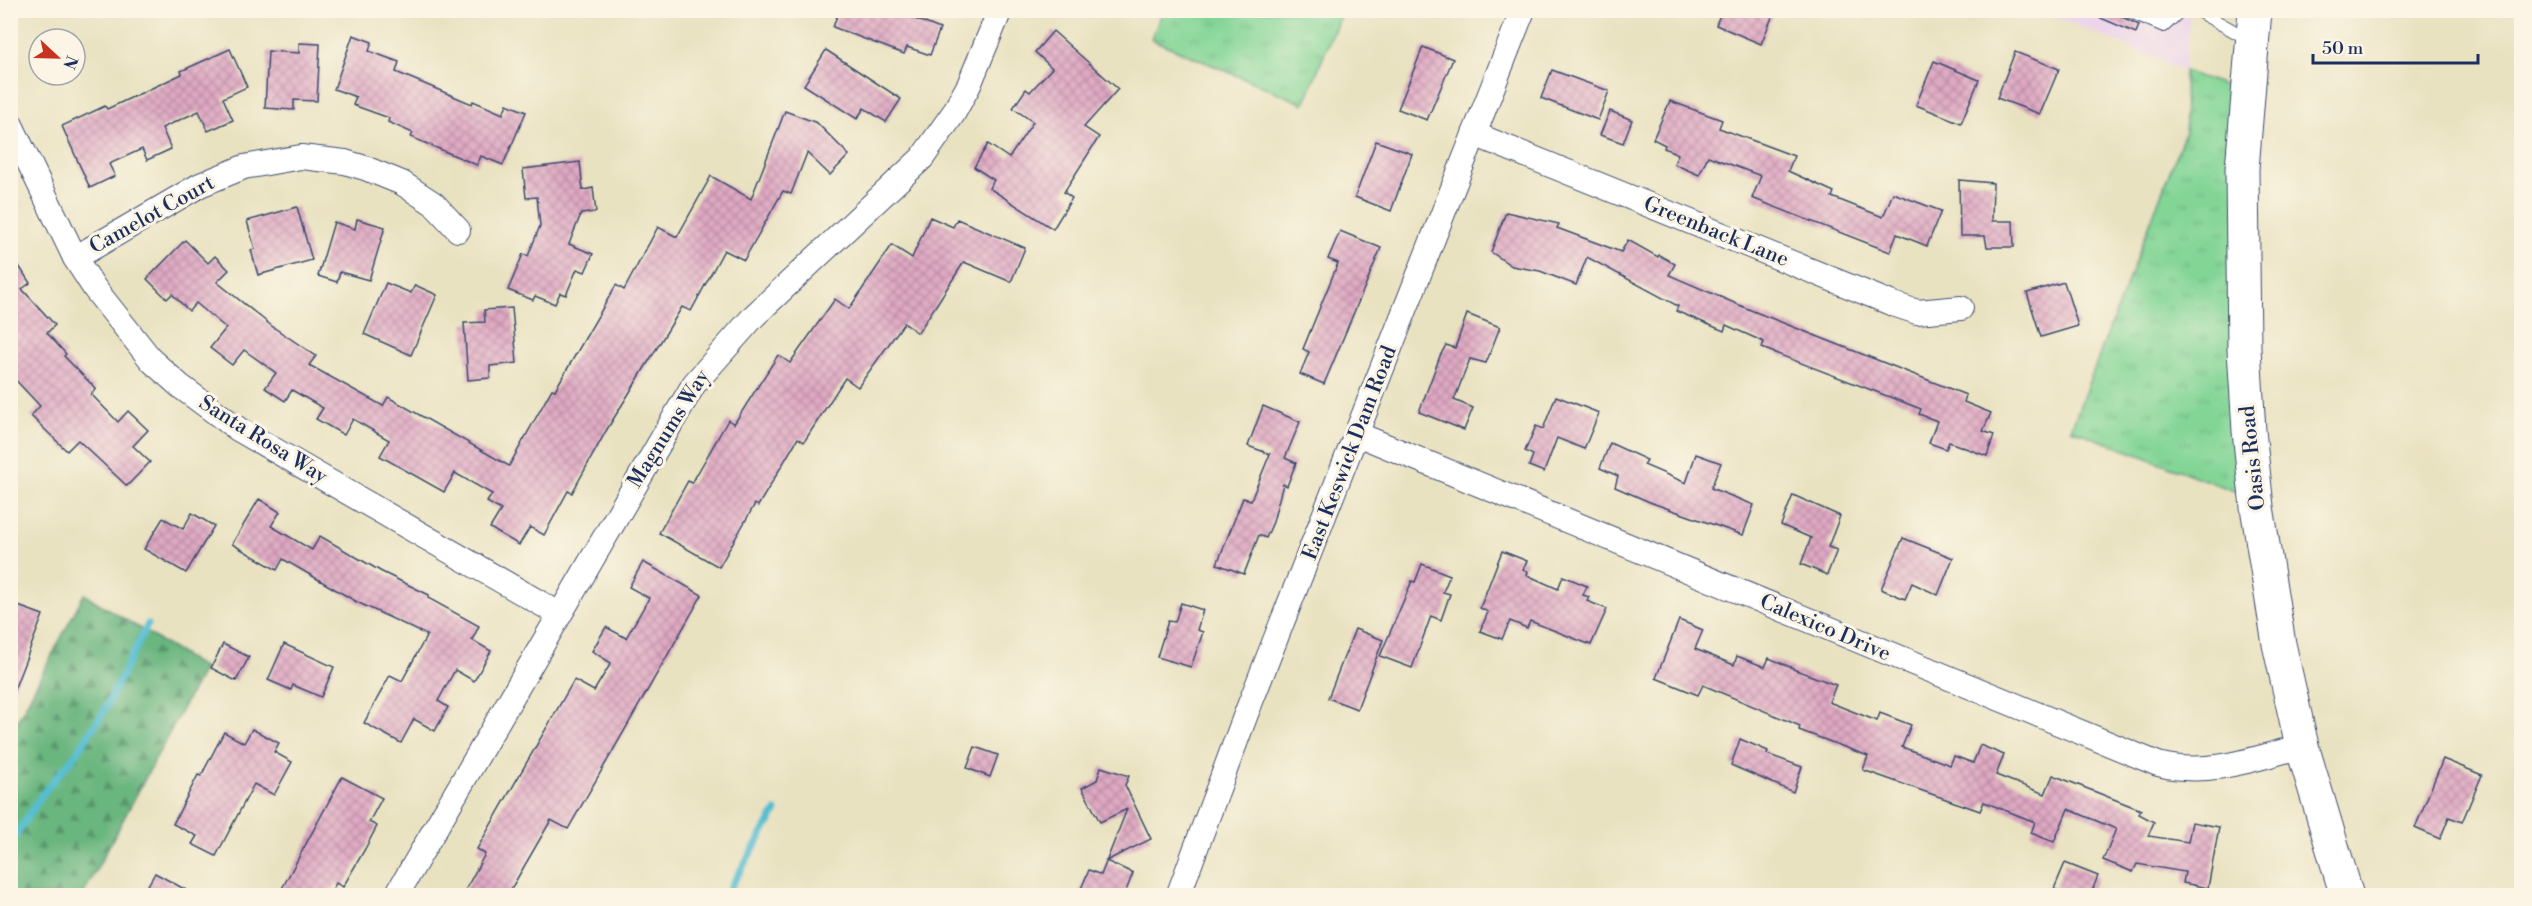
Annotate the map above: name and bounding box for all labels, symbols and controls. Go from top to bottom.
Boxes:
north arrow [27,27,87,87]
scale bar [2313,27,2478,65]
text: 50 m [2322,37,2364,60]
text: N [58,53,82,72]
street label: Camelot Court [85,170,220,260]
street label: Greenback Lane [1640,191,1792,273]
street label: East Keswick Dam Road [1297,342,1403,564]
street label: Magnums Way [622,364,716,493]
street label: Santa Rosa Way [194,390,333,490]
street label: Oasis Road [2235,404,2271,512]
street label: Calexico Drive [1756,589,1894,667]

